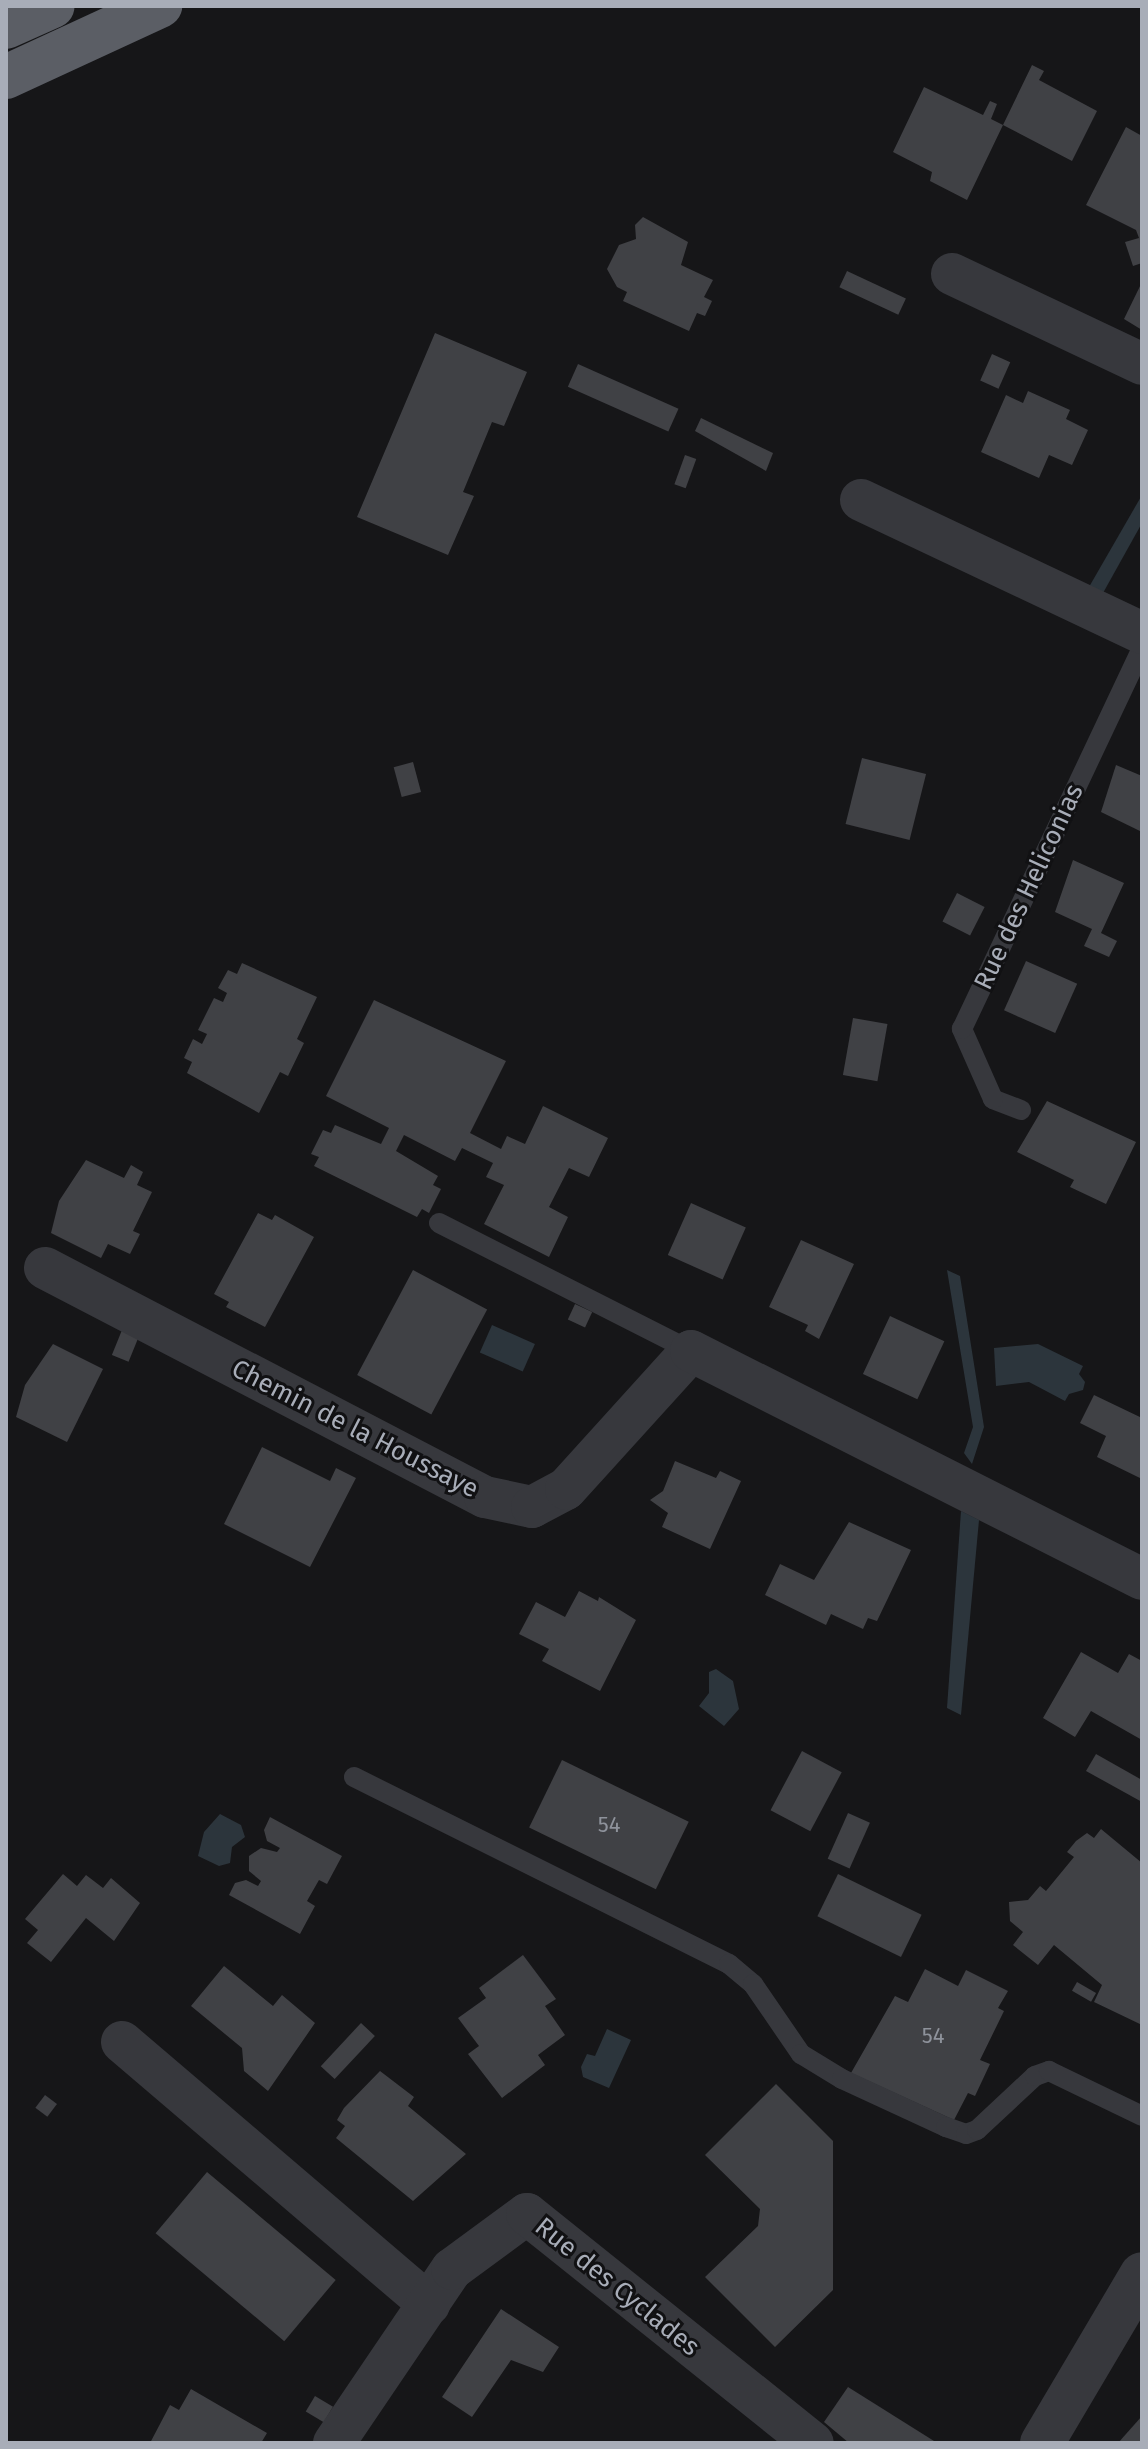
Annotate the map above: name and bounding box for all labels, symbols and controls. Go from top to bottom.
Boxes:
street label: Rue des Heliconias [968,779,1090,995]
street label: Chemin de la Houssaye [226,1353,484,1505]
house number: 54 [598,1812,620,1838]
house number: 54 [922,2023,944,2049]
street label: Rue des Cyclades [528,2211,706,2363]

